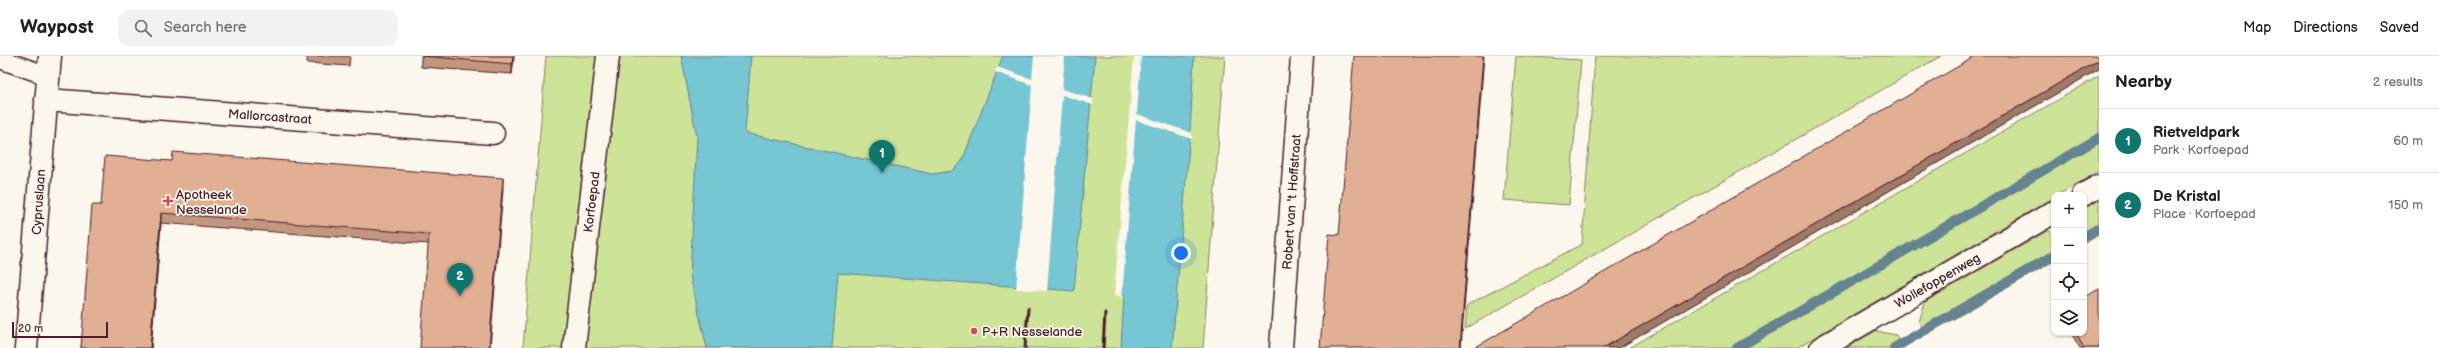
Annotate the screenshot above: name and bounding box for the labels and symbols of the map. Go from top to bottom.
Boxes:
street label: Mallorcastraat [227,106,312,128]
street label: Robert van 't Hoffstraat [1279,134,1305,270]
pin: 1 [869,140,895,173]
street label: Cypruslaan [29,169,49,235]
street label: Korfoepad [580,171,604,234]
place label: Apotheek Nesselande [176,187,247,218]
marker: Apotheek Nesselande [163,196,173,206]
your location [1171,243,1191,263]
street label: Wollefoppenweg [1892,250,1983,312]
pin: 2 [447,263,473,296]
scale bar [12,320,108,339]
place label: P+R Nesselande [982,324,1083,340]
marker: P+R Nesselande [969,326,979,336]

